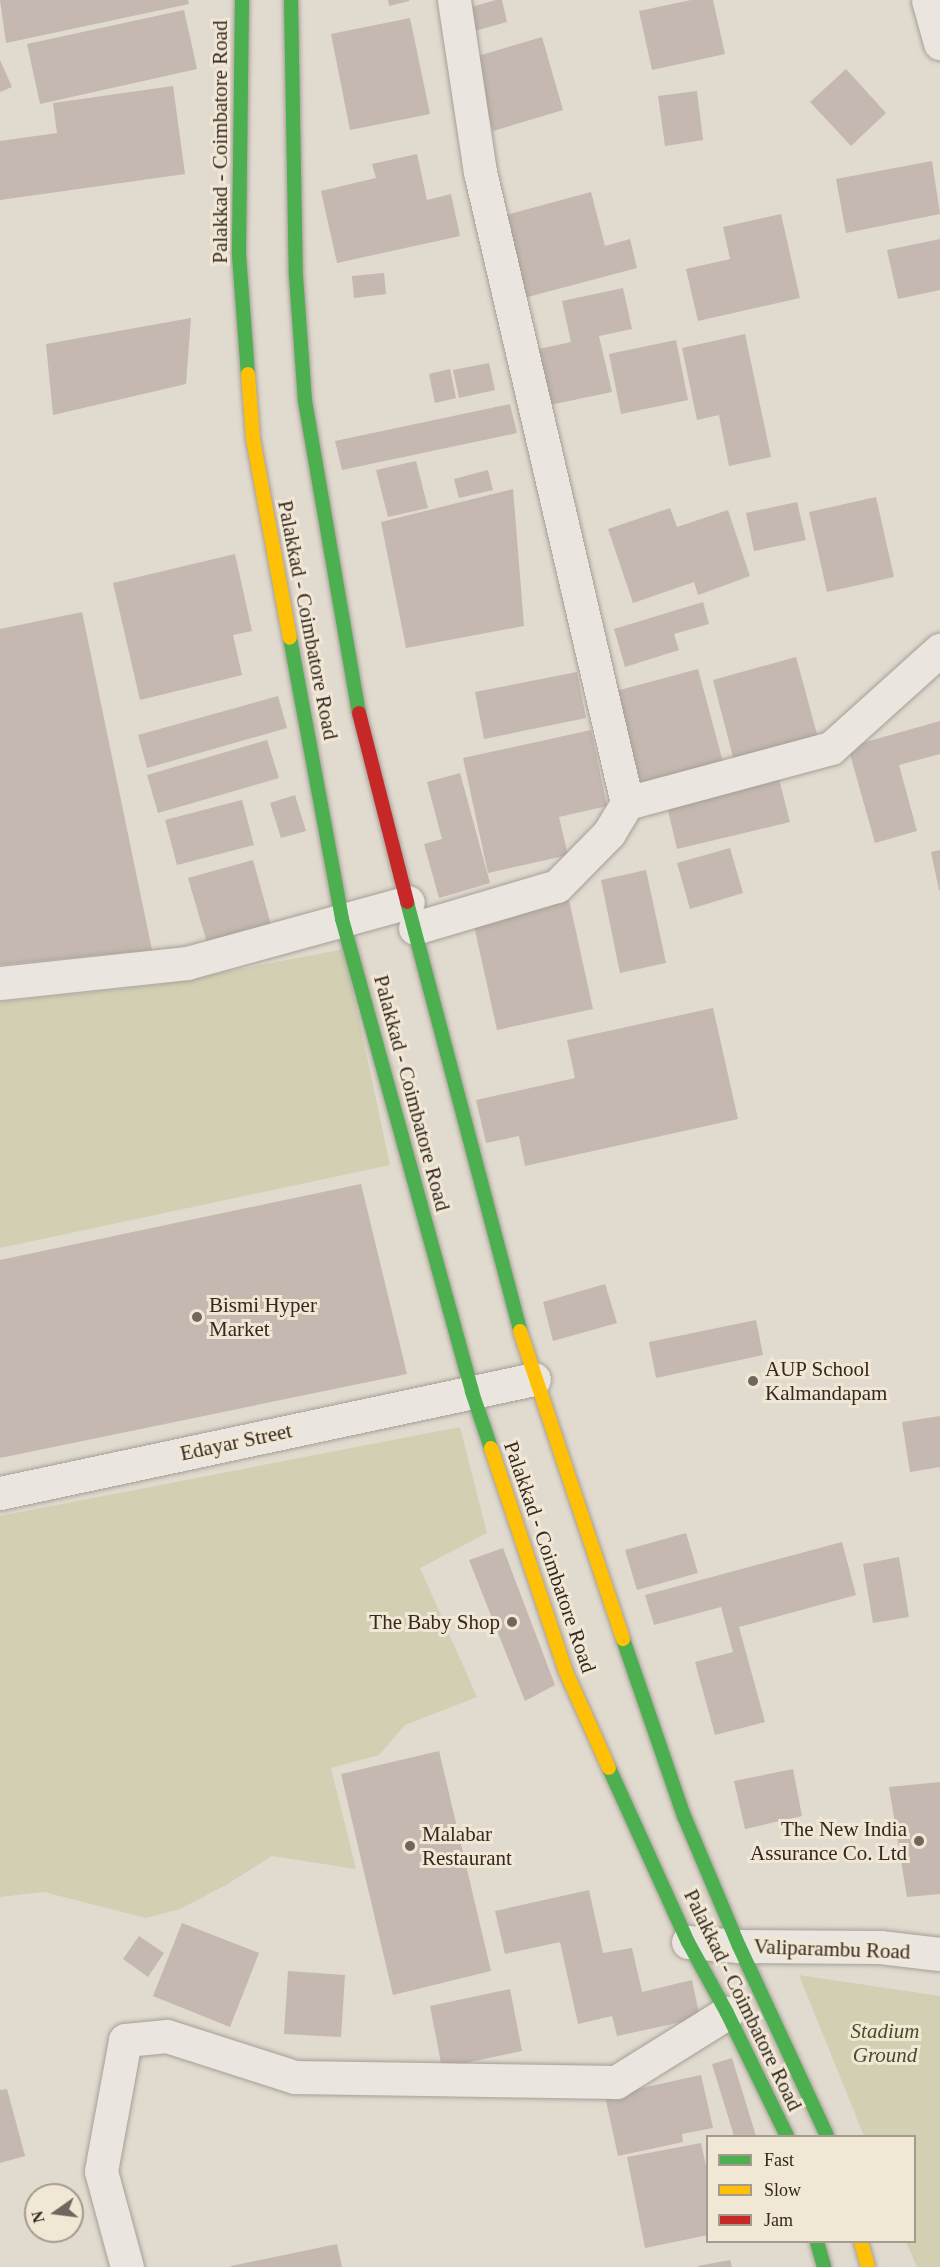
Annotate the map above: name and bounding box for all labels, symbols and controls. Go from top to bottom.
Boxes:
street label: Palakkad - Coimbatore Road [207,20,233,264]
street label: Palakkad - Coimbatore Road [272,498,344,742]
street label: Palakkad - Coimbatore Road [368,972,456,1214]
place label: Bismi Hyper Market [209,1292,317,1342]
marker: Bismi Hyper Market [190,1310,204,1324]
place label: AUP School Kalmandapam [765,1356,887,1406]
marker: AUP School Kalmandapam [746,1374,760,1388]
street label: Edayar Street [178,1418,294,1466]
street label: Palakkad - Coimbatore Road [498,1438,602,1676]
place label: The Baby Shop [369,1609,500,1635]
marker: The Baby Shop [505,1615,519,1629]
place label: The New India Assurance Co. Ltd [750,1816,907,1866]
place label: Malabar Restaurant [422,1821,512,1871]
marker: The New India Assurance Co. Ltd [912,1834,926,1848]
marker: Malabar Restaurant [403,1839,417,1853]
street label: Palakkad - Coimbatore Road [678,1885,808,2115]
street label: Valiparambu Road [753,1934,911,1964]
park label: Stadium Ground [851,2018,919,2068]
legend [706,2135,916,2243]
text: Fast [764,2150,794,2170]
text: Slow [764,2180,801,2200]
north arrow [24,2183,84,2243]
text: N [28,2209,48,2225]
text: Jam [764,2210,793,2230]

